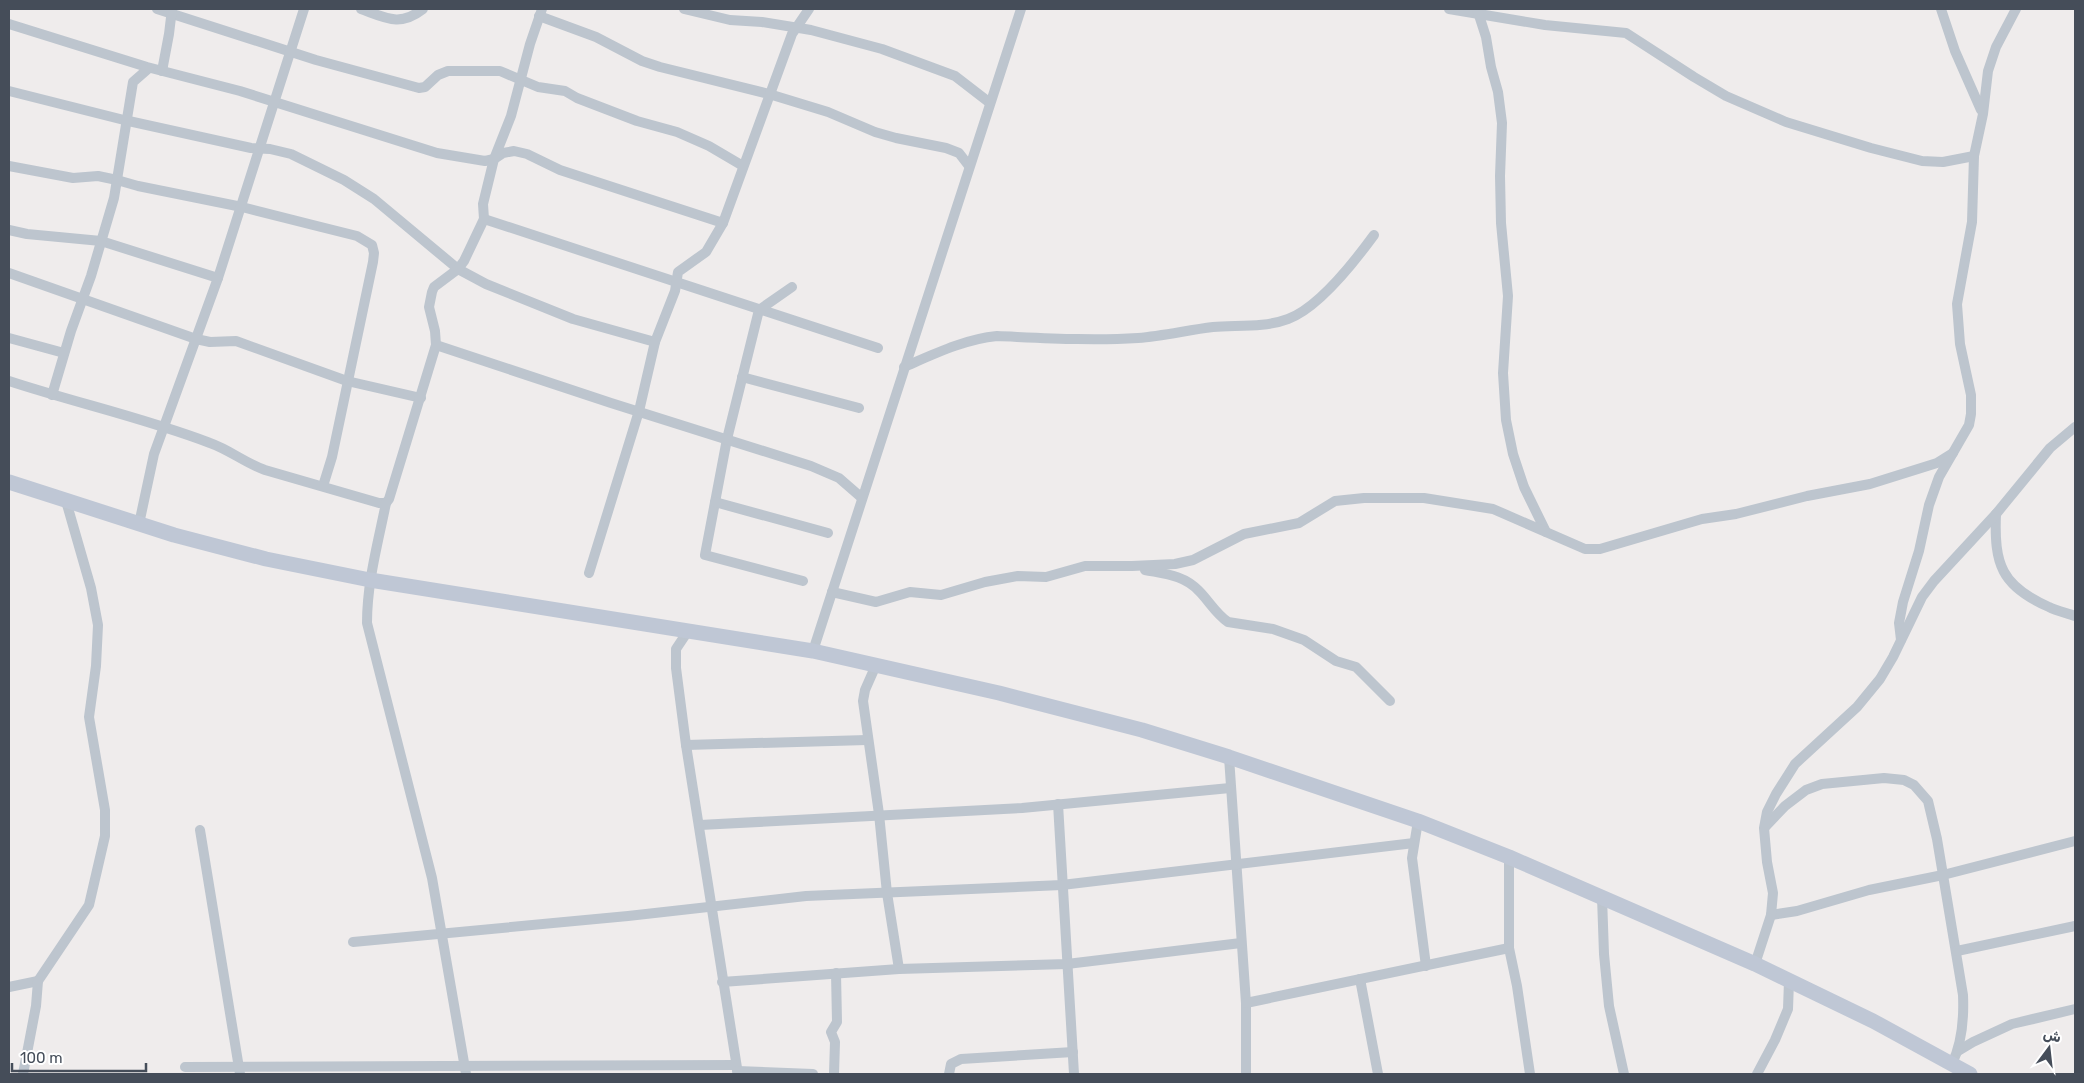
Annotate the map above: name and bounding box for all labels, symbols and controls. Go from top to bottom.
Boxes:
north arrow [2024,1023,2074,1073]
text: ش [2041,1025,2063,1046]
scale bar [12,1040,146,1072]
text: 100 m [20,1049,62,1067]

